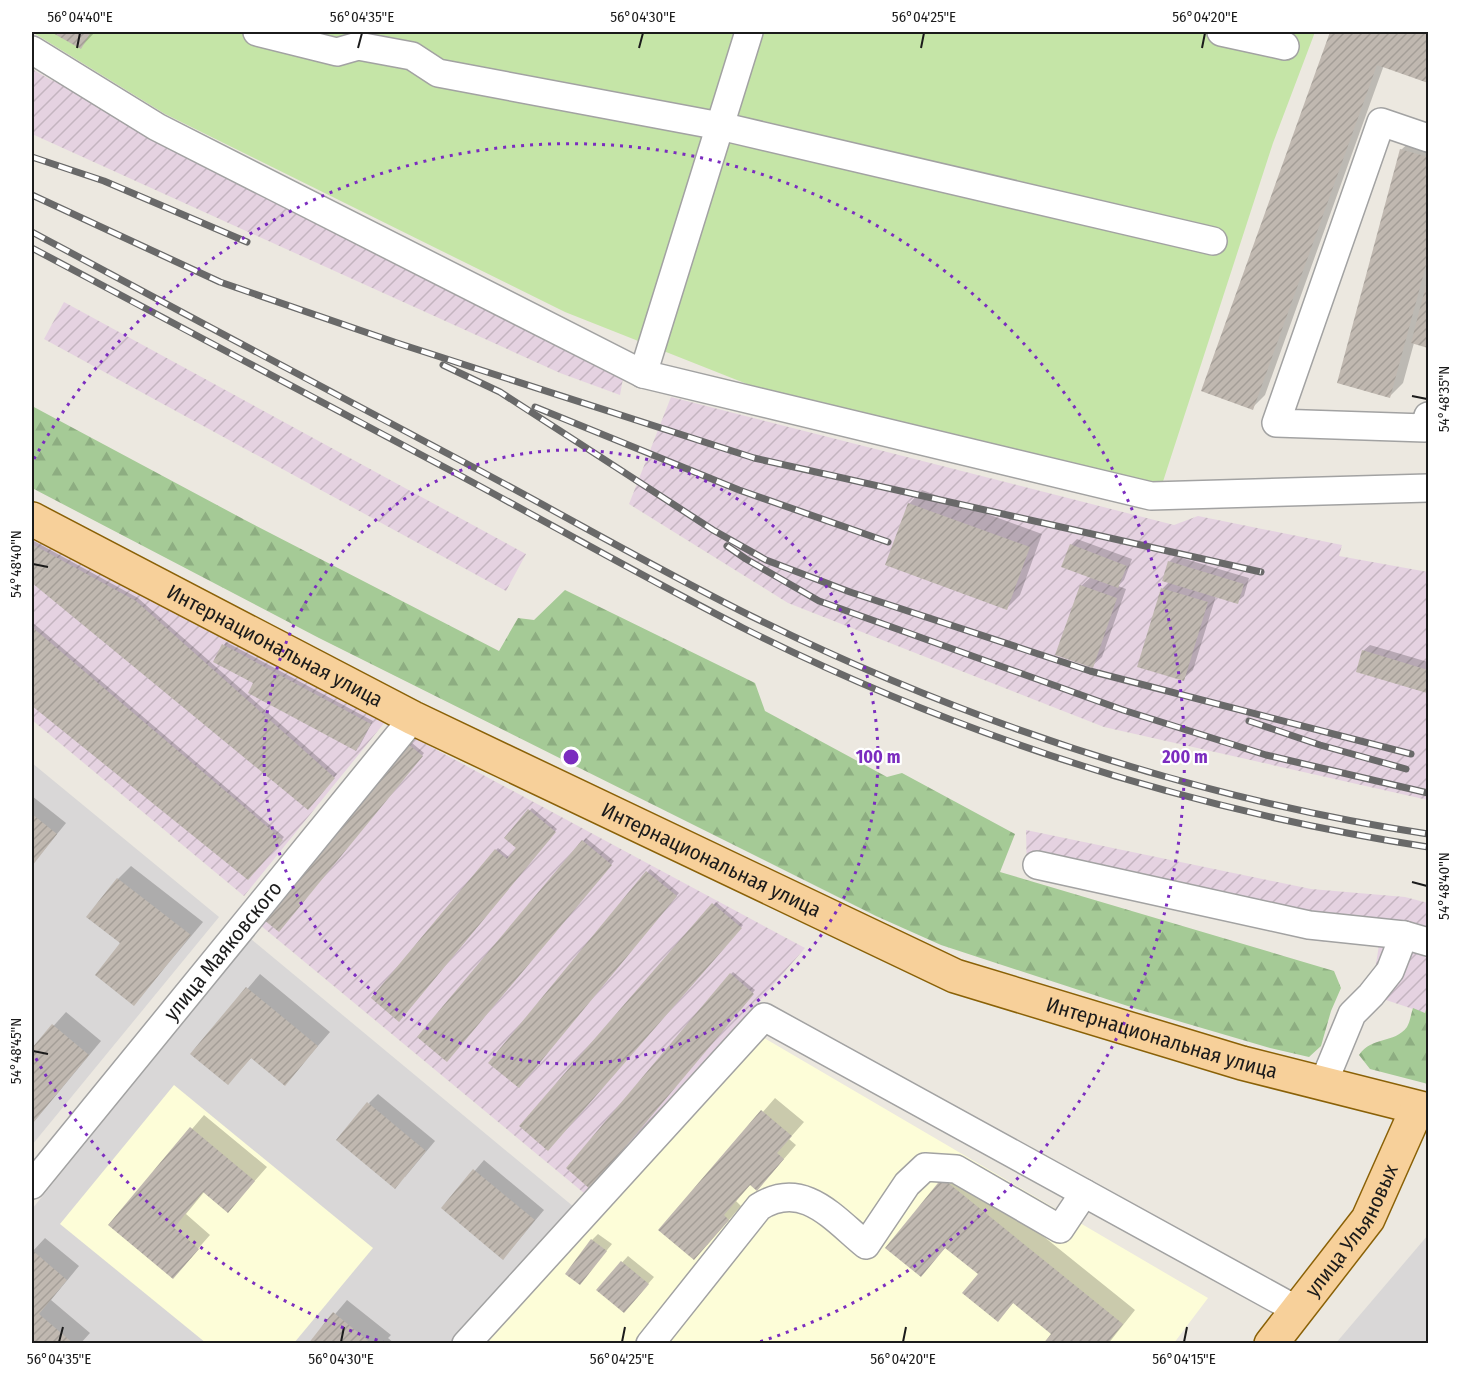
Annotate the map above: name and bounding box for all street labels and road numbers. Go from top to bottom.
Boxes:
street label: Интернациональная улица [162,579,387,713]
street label: Интернациональная улица [597,797,825,923]
street label: улица Маяковского [158,876,288,1026]
street label: Интернациональная улица [1043,991,1280,1084]
street label: улица Ульяновых [1299,1159,1404,1302]

